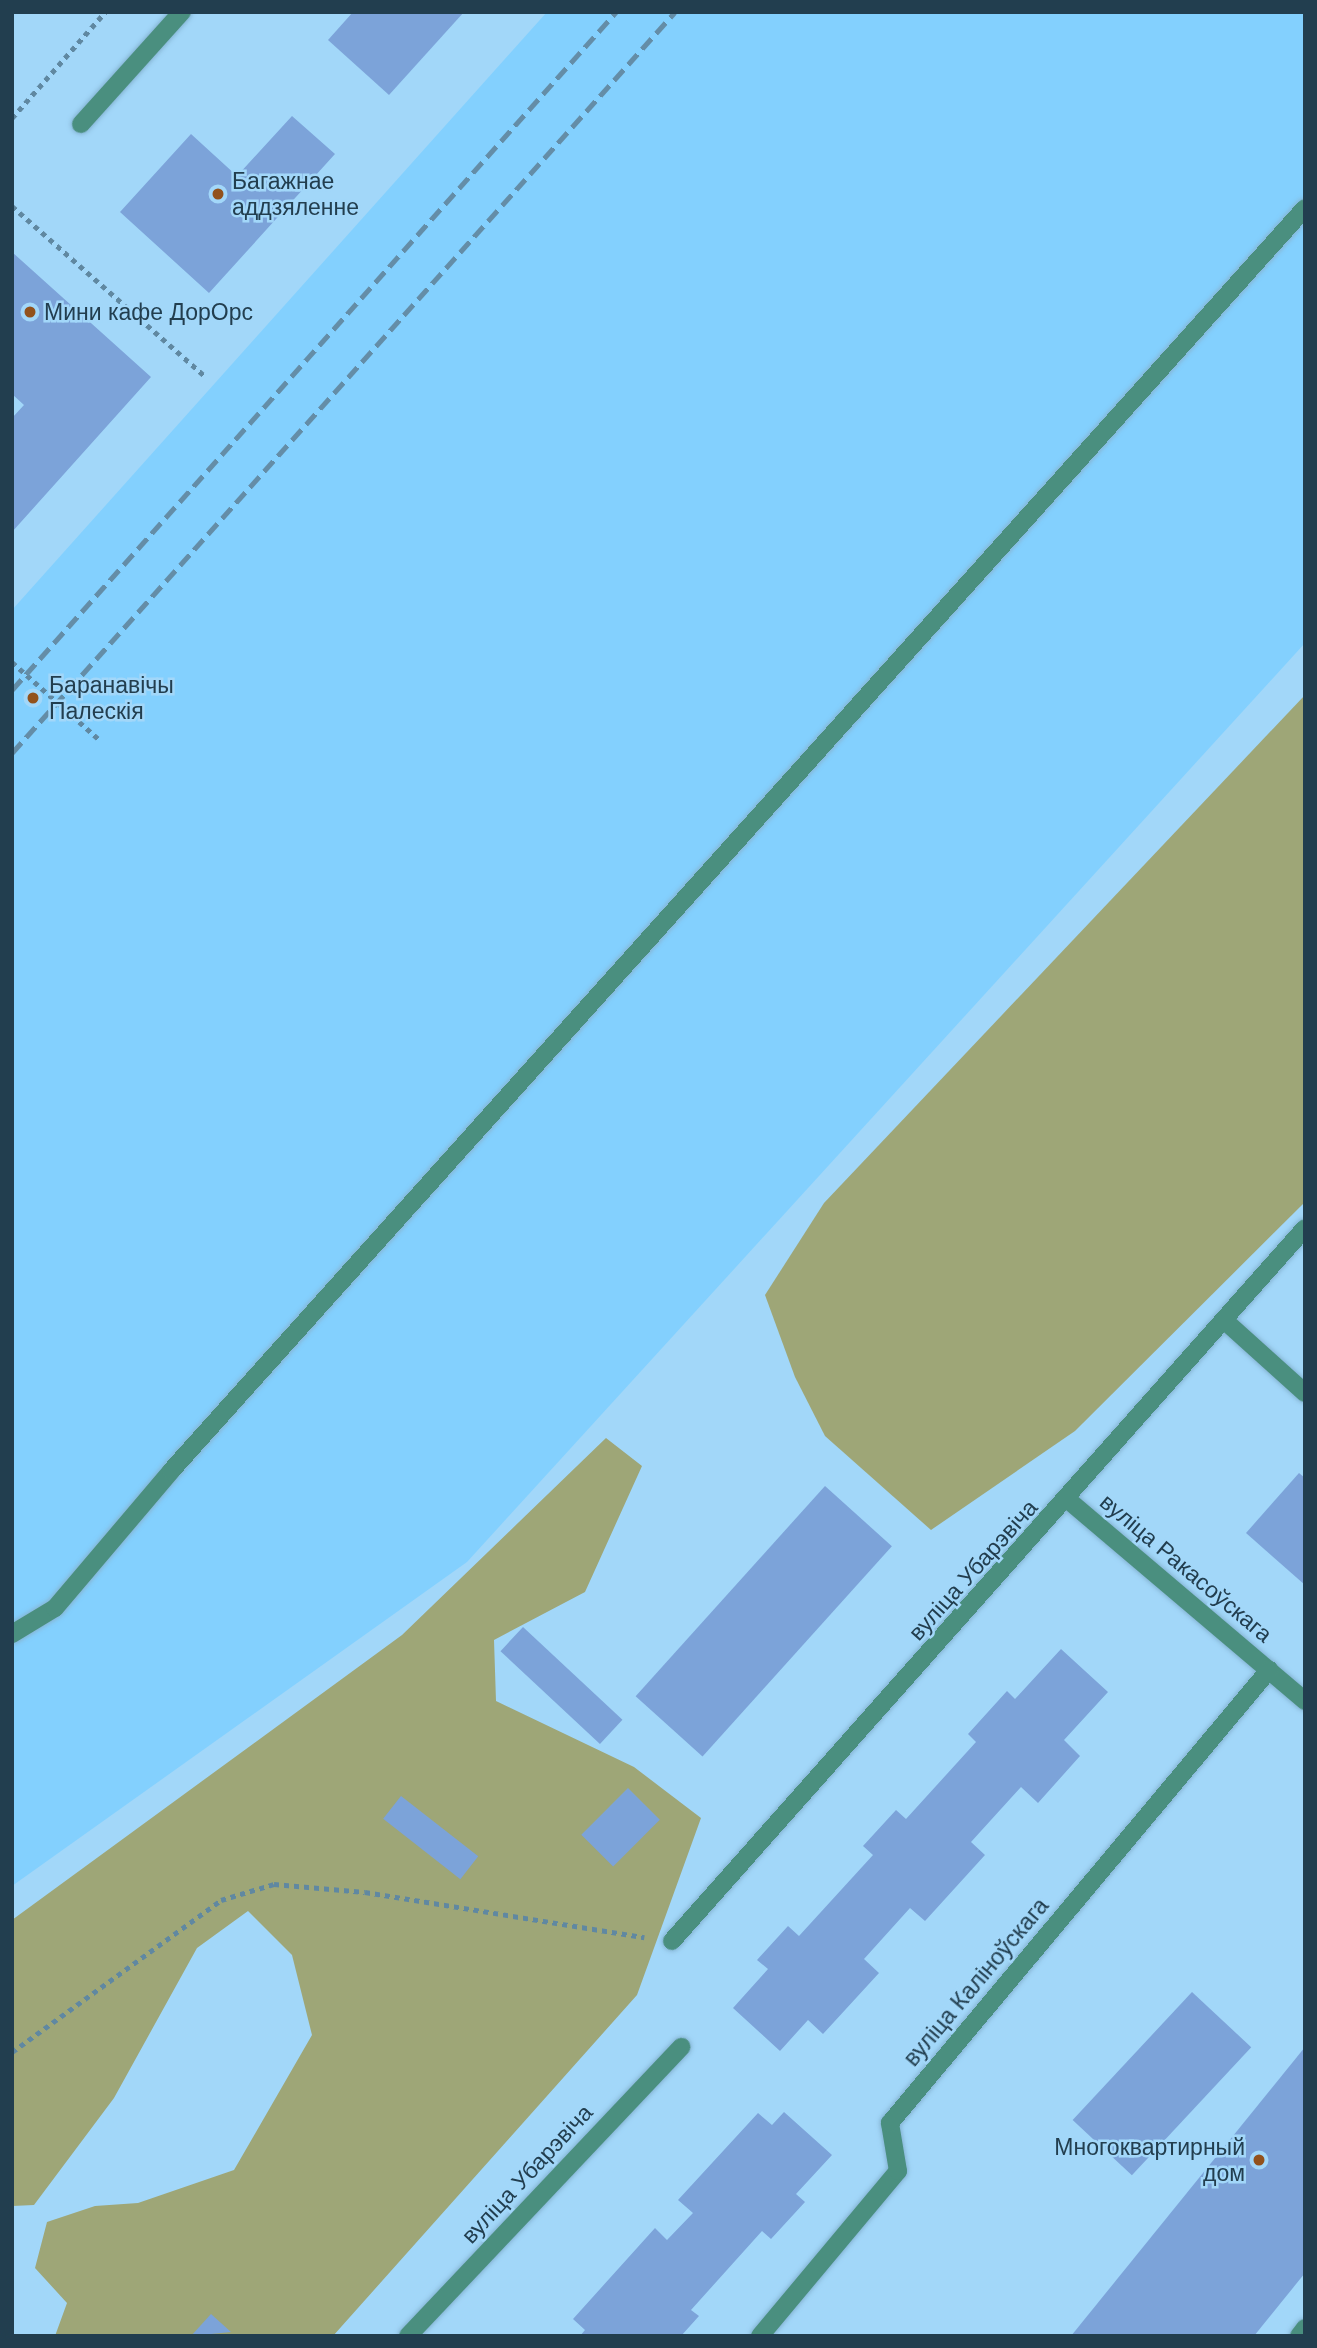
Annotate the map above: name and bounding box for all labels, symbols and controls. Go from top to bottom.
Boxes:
place label: Багажнае аддзяленне [232,167,359,221]
marker: Багажнае аддзяленне [210,186,226,202]
place label: Мини кафе ДорОрс [44,298,253,326]
marker: Мини кафе ДорОрс [22,304,38,320]
place label: Баранавічы Палескія [49,671,174,725]
marker: Баранавічы Палескія [23,688,43,708]
street label: вуліца Ракасоўскага [1094,1488,1278,1648]
street label: вуліца Убарэвіча [903,1494,1043,1646]
street label: вуліца Каліноўскага [898,1892,1054,2072]
street label: вуліца Убарэвіча [456,2099,598,2249]
place label: Многоквартирный дом [1054,2133,1245,2187]
marker: Многоквартирный дом [1251,2152,1267,2168]

